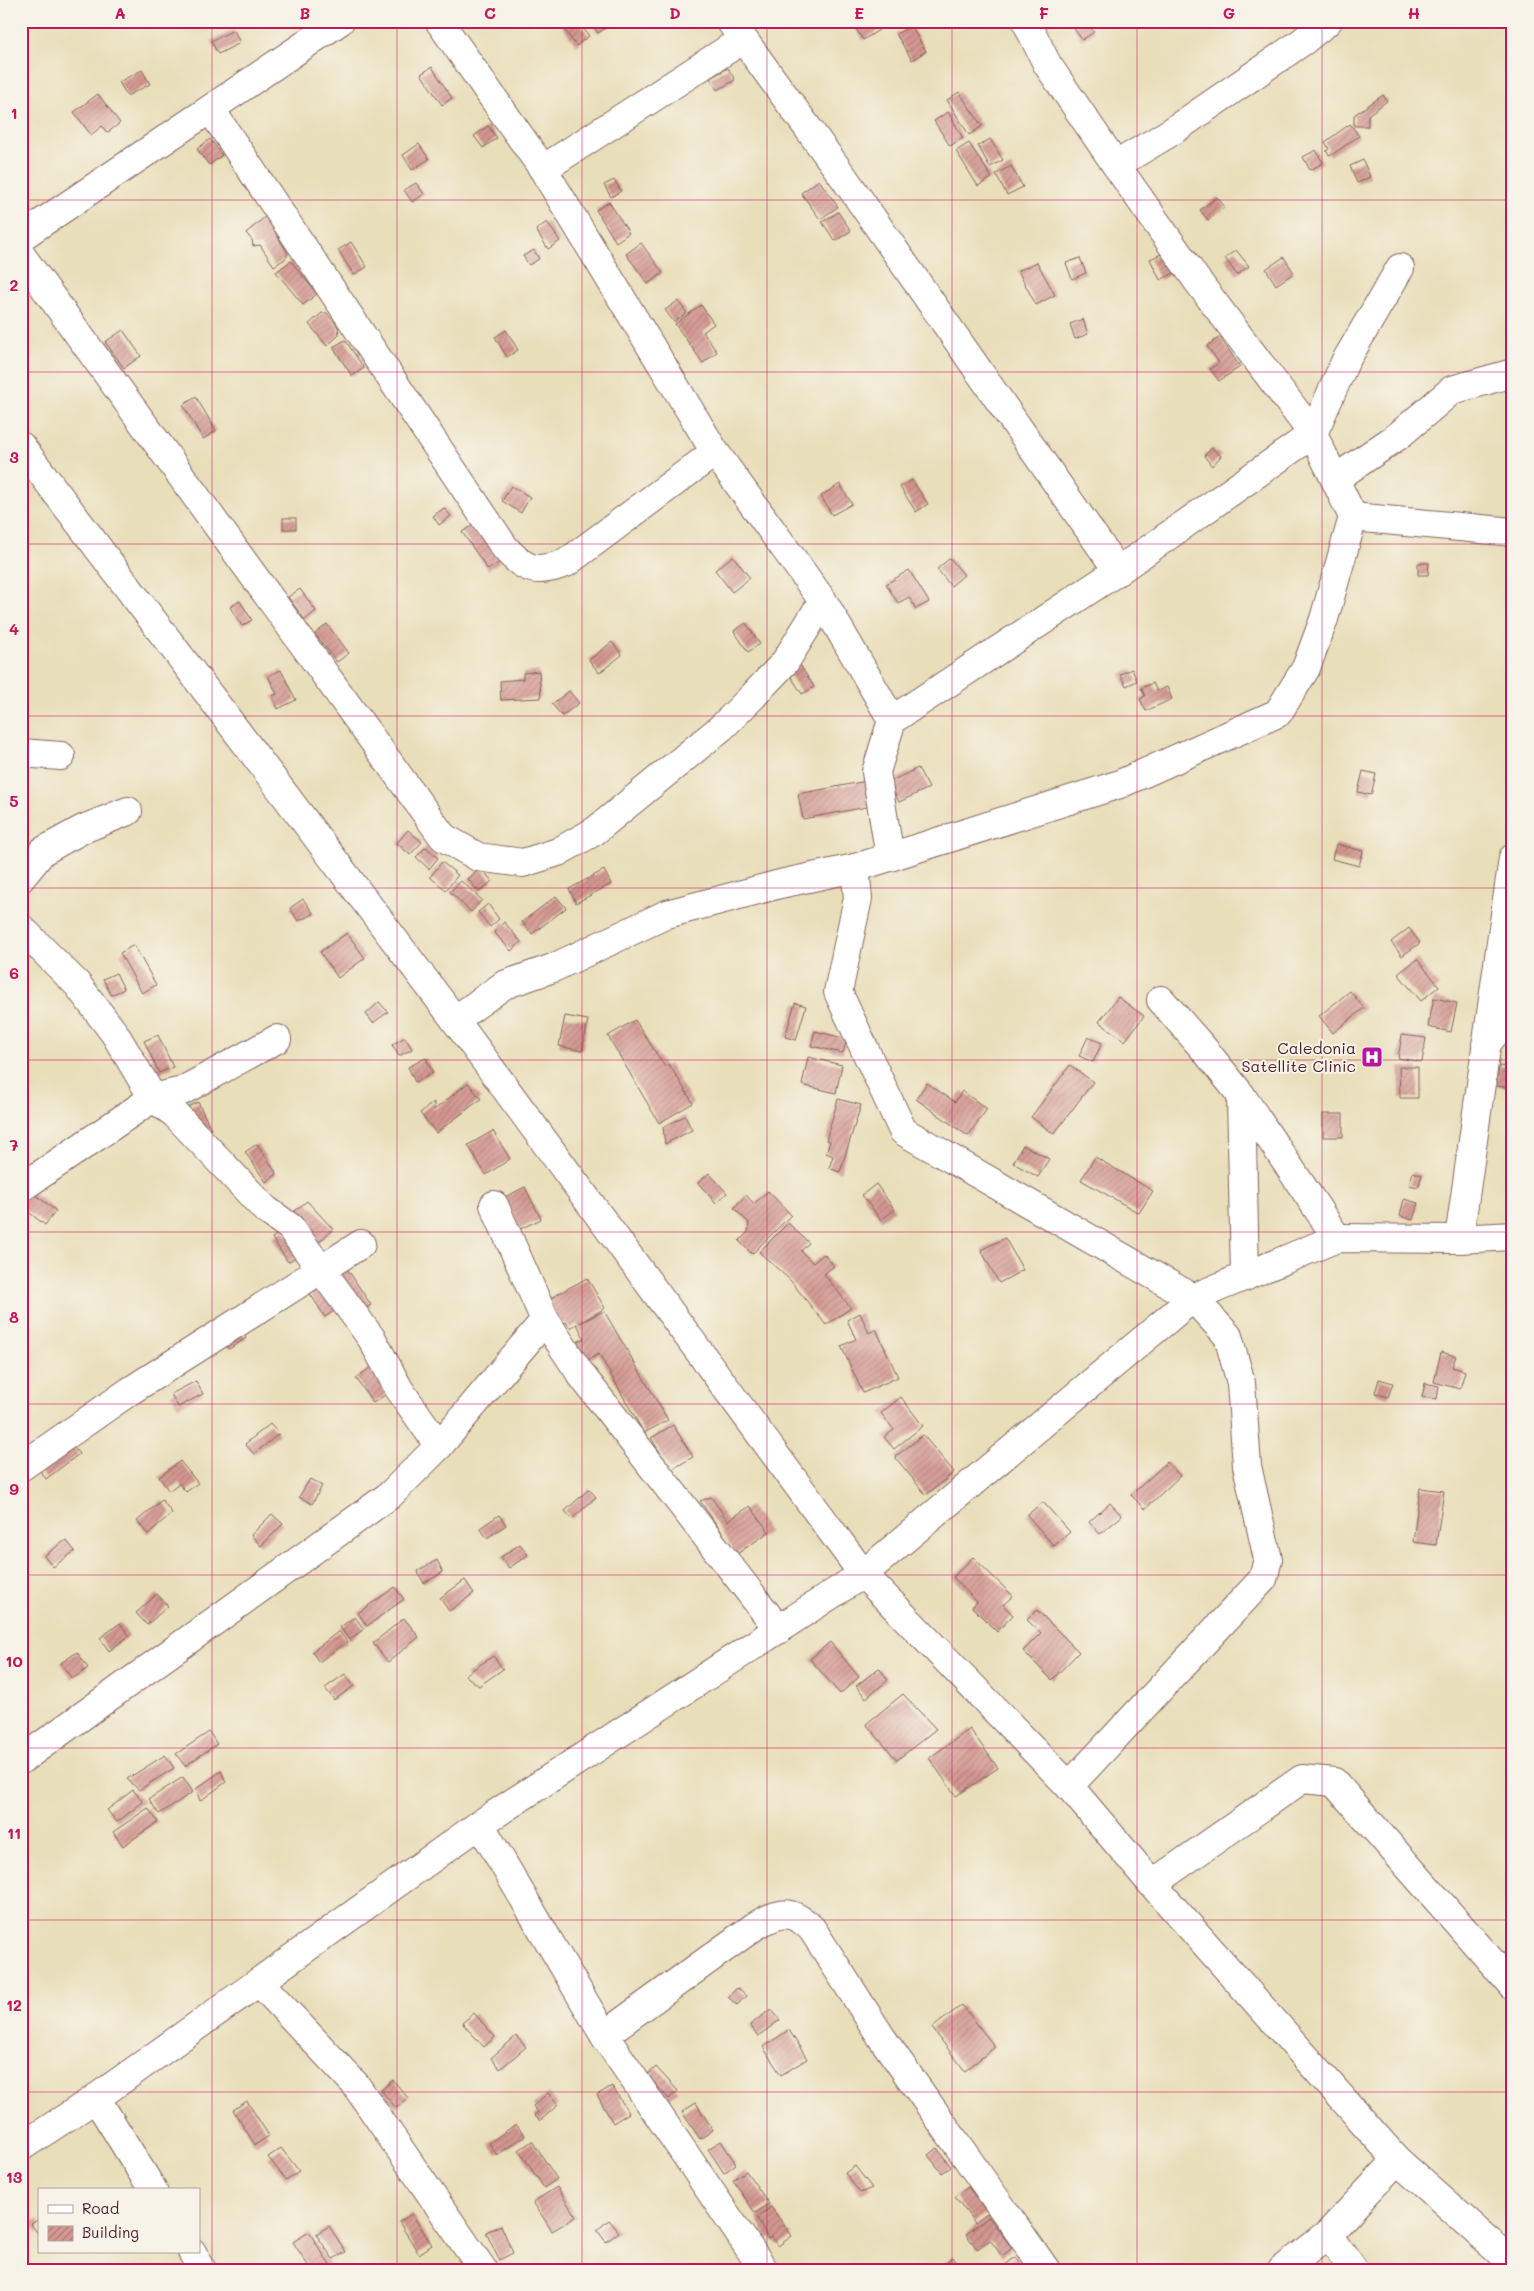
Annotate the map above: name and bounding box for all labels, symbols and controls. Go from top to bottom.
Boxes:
text: A [114,2,126,23]
text: B [300,2,310,23]
text: C [484,2,496,23]
text: D [669,2,681,23]
text: E [854,2,864,23]
text: F [1039,2,1049,23]
text: G [1223,2,1235,23]
text: H [1408,2,1420,23]
text: 1 [10,102,18,123]
text: 2 [10,274,19,295]
text: 3 [9,446,19,467]
text: 4 [9,618,19,639]
text: 5 [9,790,19,811]
text: 6 [9,962,19,983]
place label: Caledonia Satellite Clinic [1242,1037,1356,1076]
hospital icon: Caledonia Satellite Clinic [1360,1045,1384,1069]
text: 7 [10,1134,19,1155]
text: 8 [9,1306,19,1327]
text: 9 [9,1478,19,1499]
text: 10 [5,1650,23,1671]
text: 11 [7,1822,21,1843]
text: 12 [6,1994,22,2015]
text: 13 [6,2166,23,2187]
legend [38,2188,200,2254]
text: Road [82,2198,119,2218]
text: Building [82,2222,139,2242]

